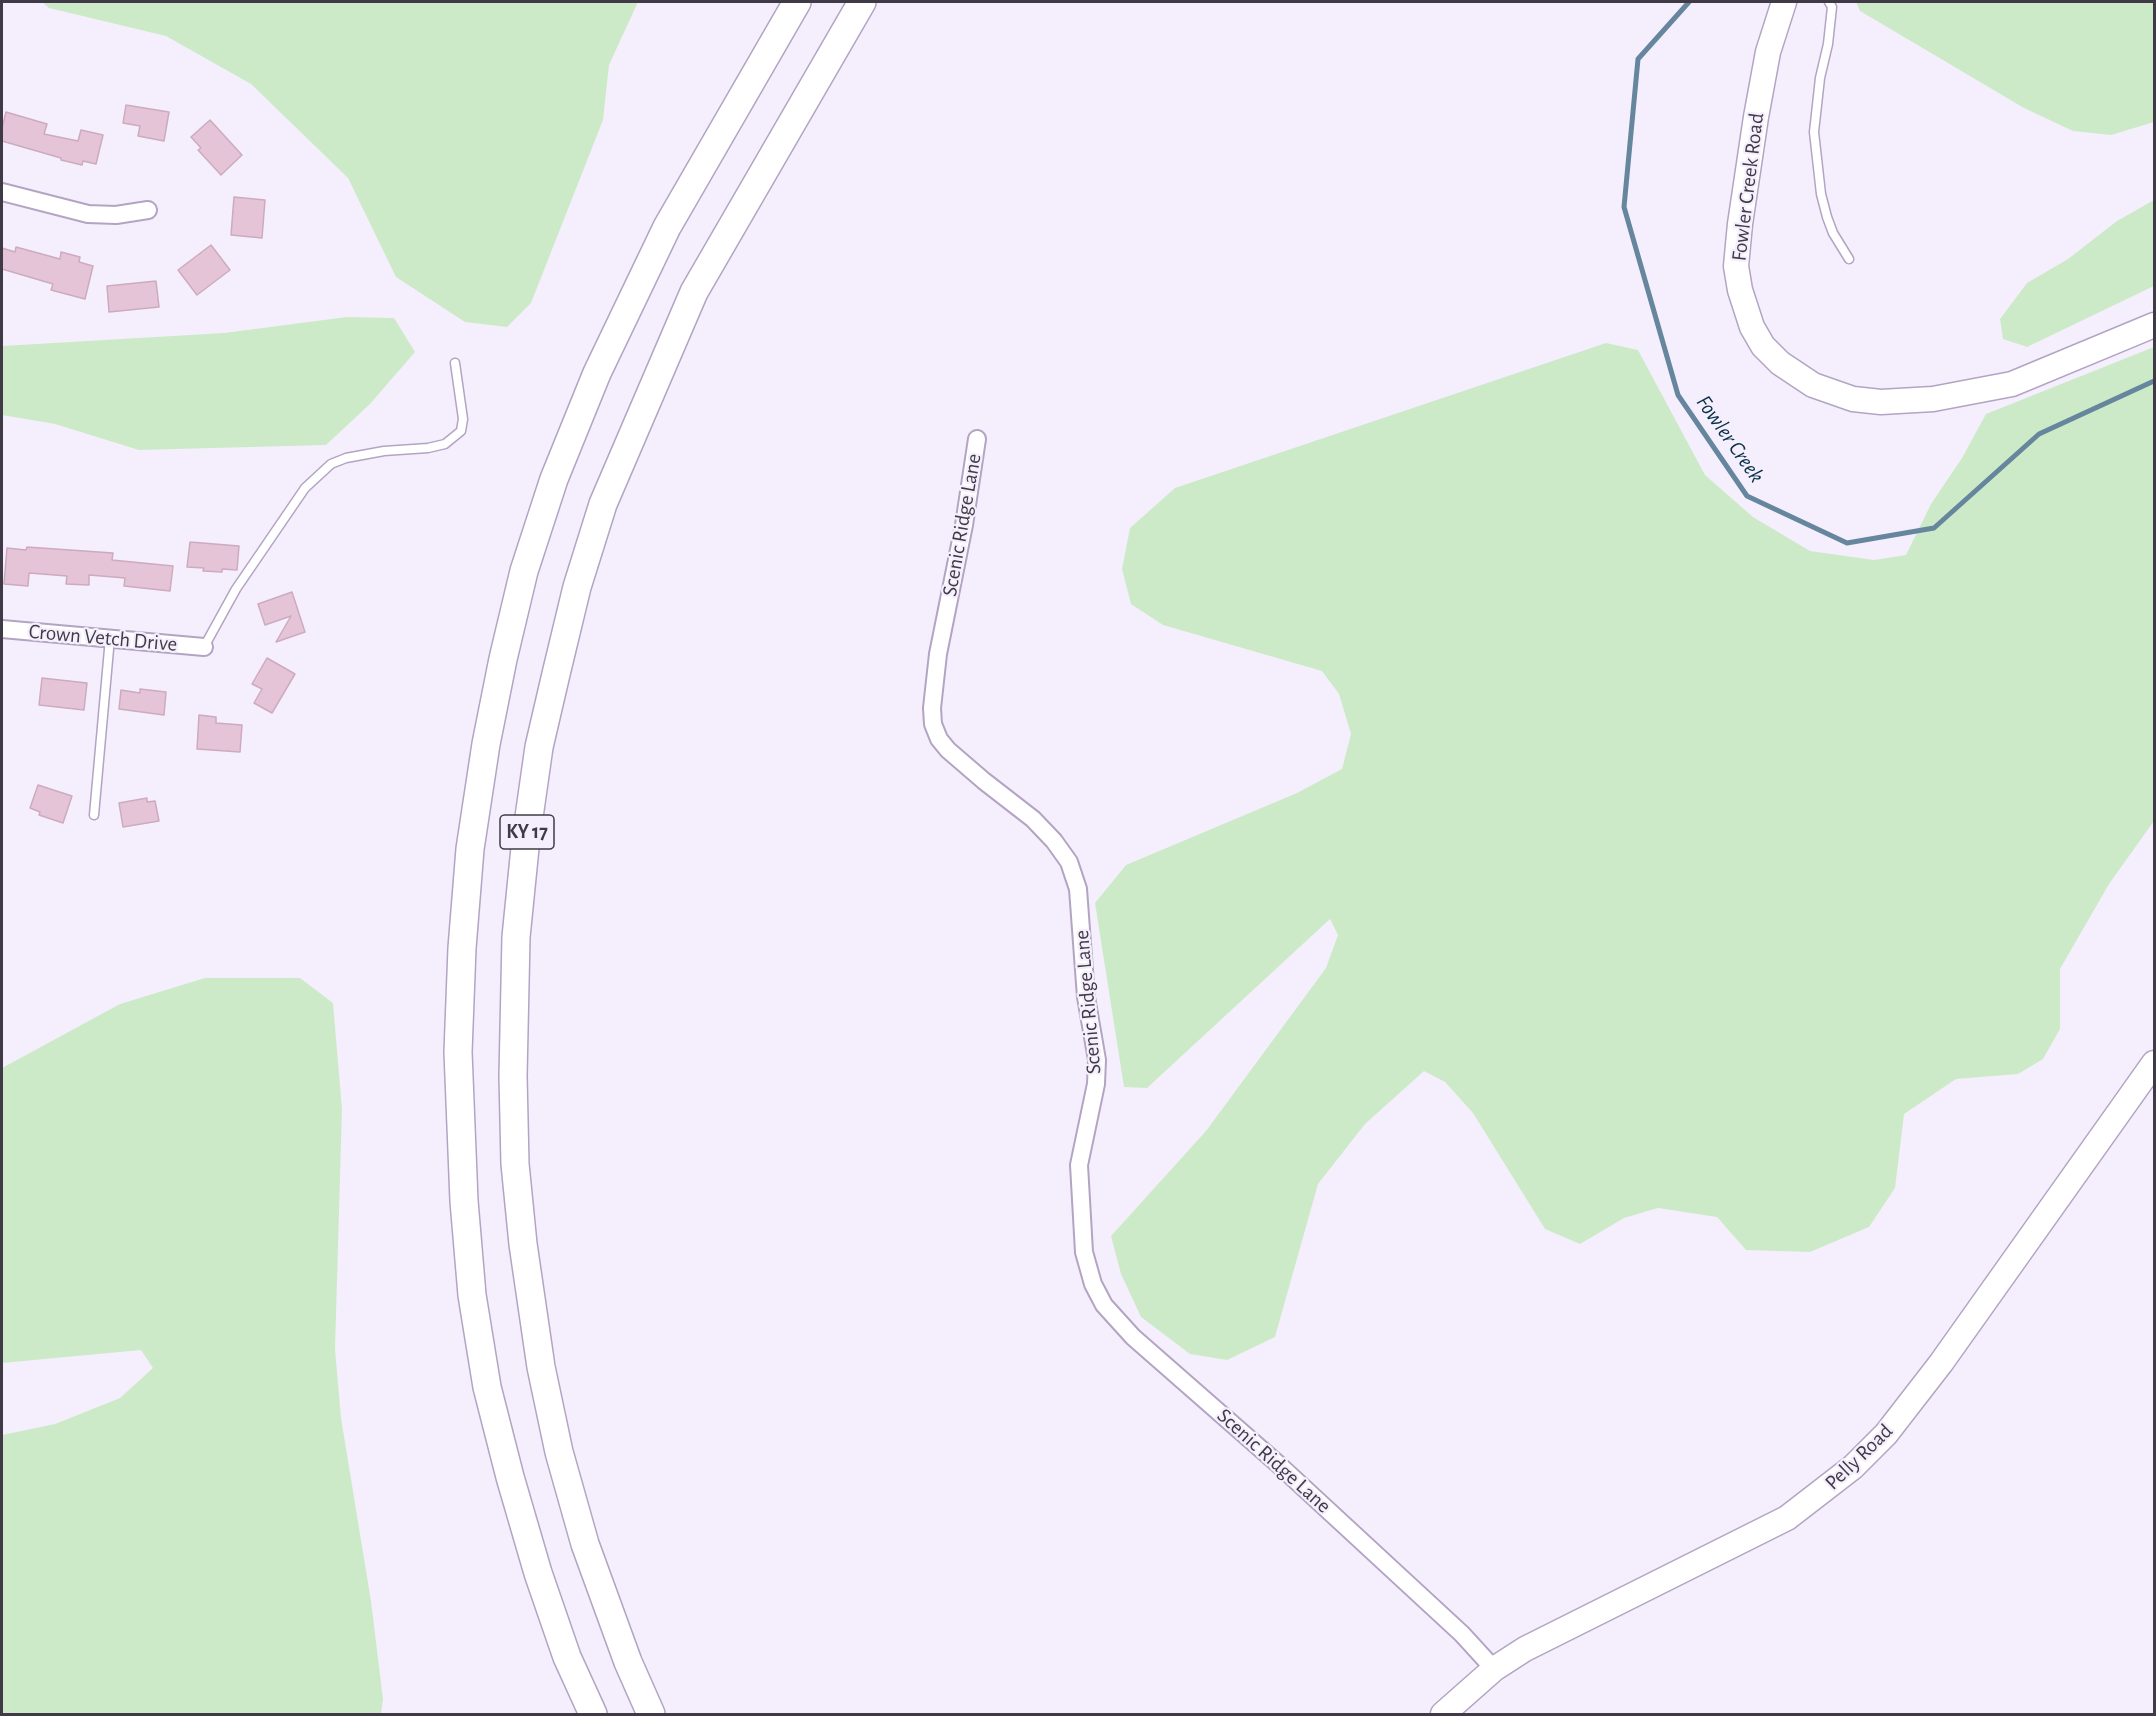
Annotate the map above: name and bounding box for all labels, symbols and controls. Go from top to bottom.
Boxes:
street label: Fowler Creek Road [1726,111,1770,263]
water label: Fowler Creek [1690,390,1770,488]
street label: Scenic Ridge Lane [937,452,987,598]
street label: Crown Vetch Drive [28,619,178,657]
road number: KY 17 [500,815,554,849]
street label: Scenic Ridge Lane [1069,929,1107,1075]
street label: Scenic Ridge Lane [1212,1403,1336,1519]
street label: Pelly Road [1820,1419,1898,1495]

